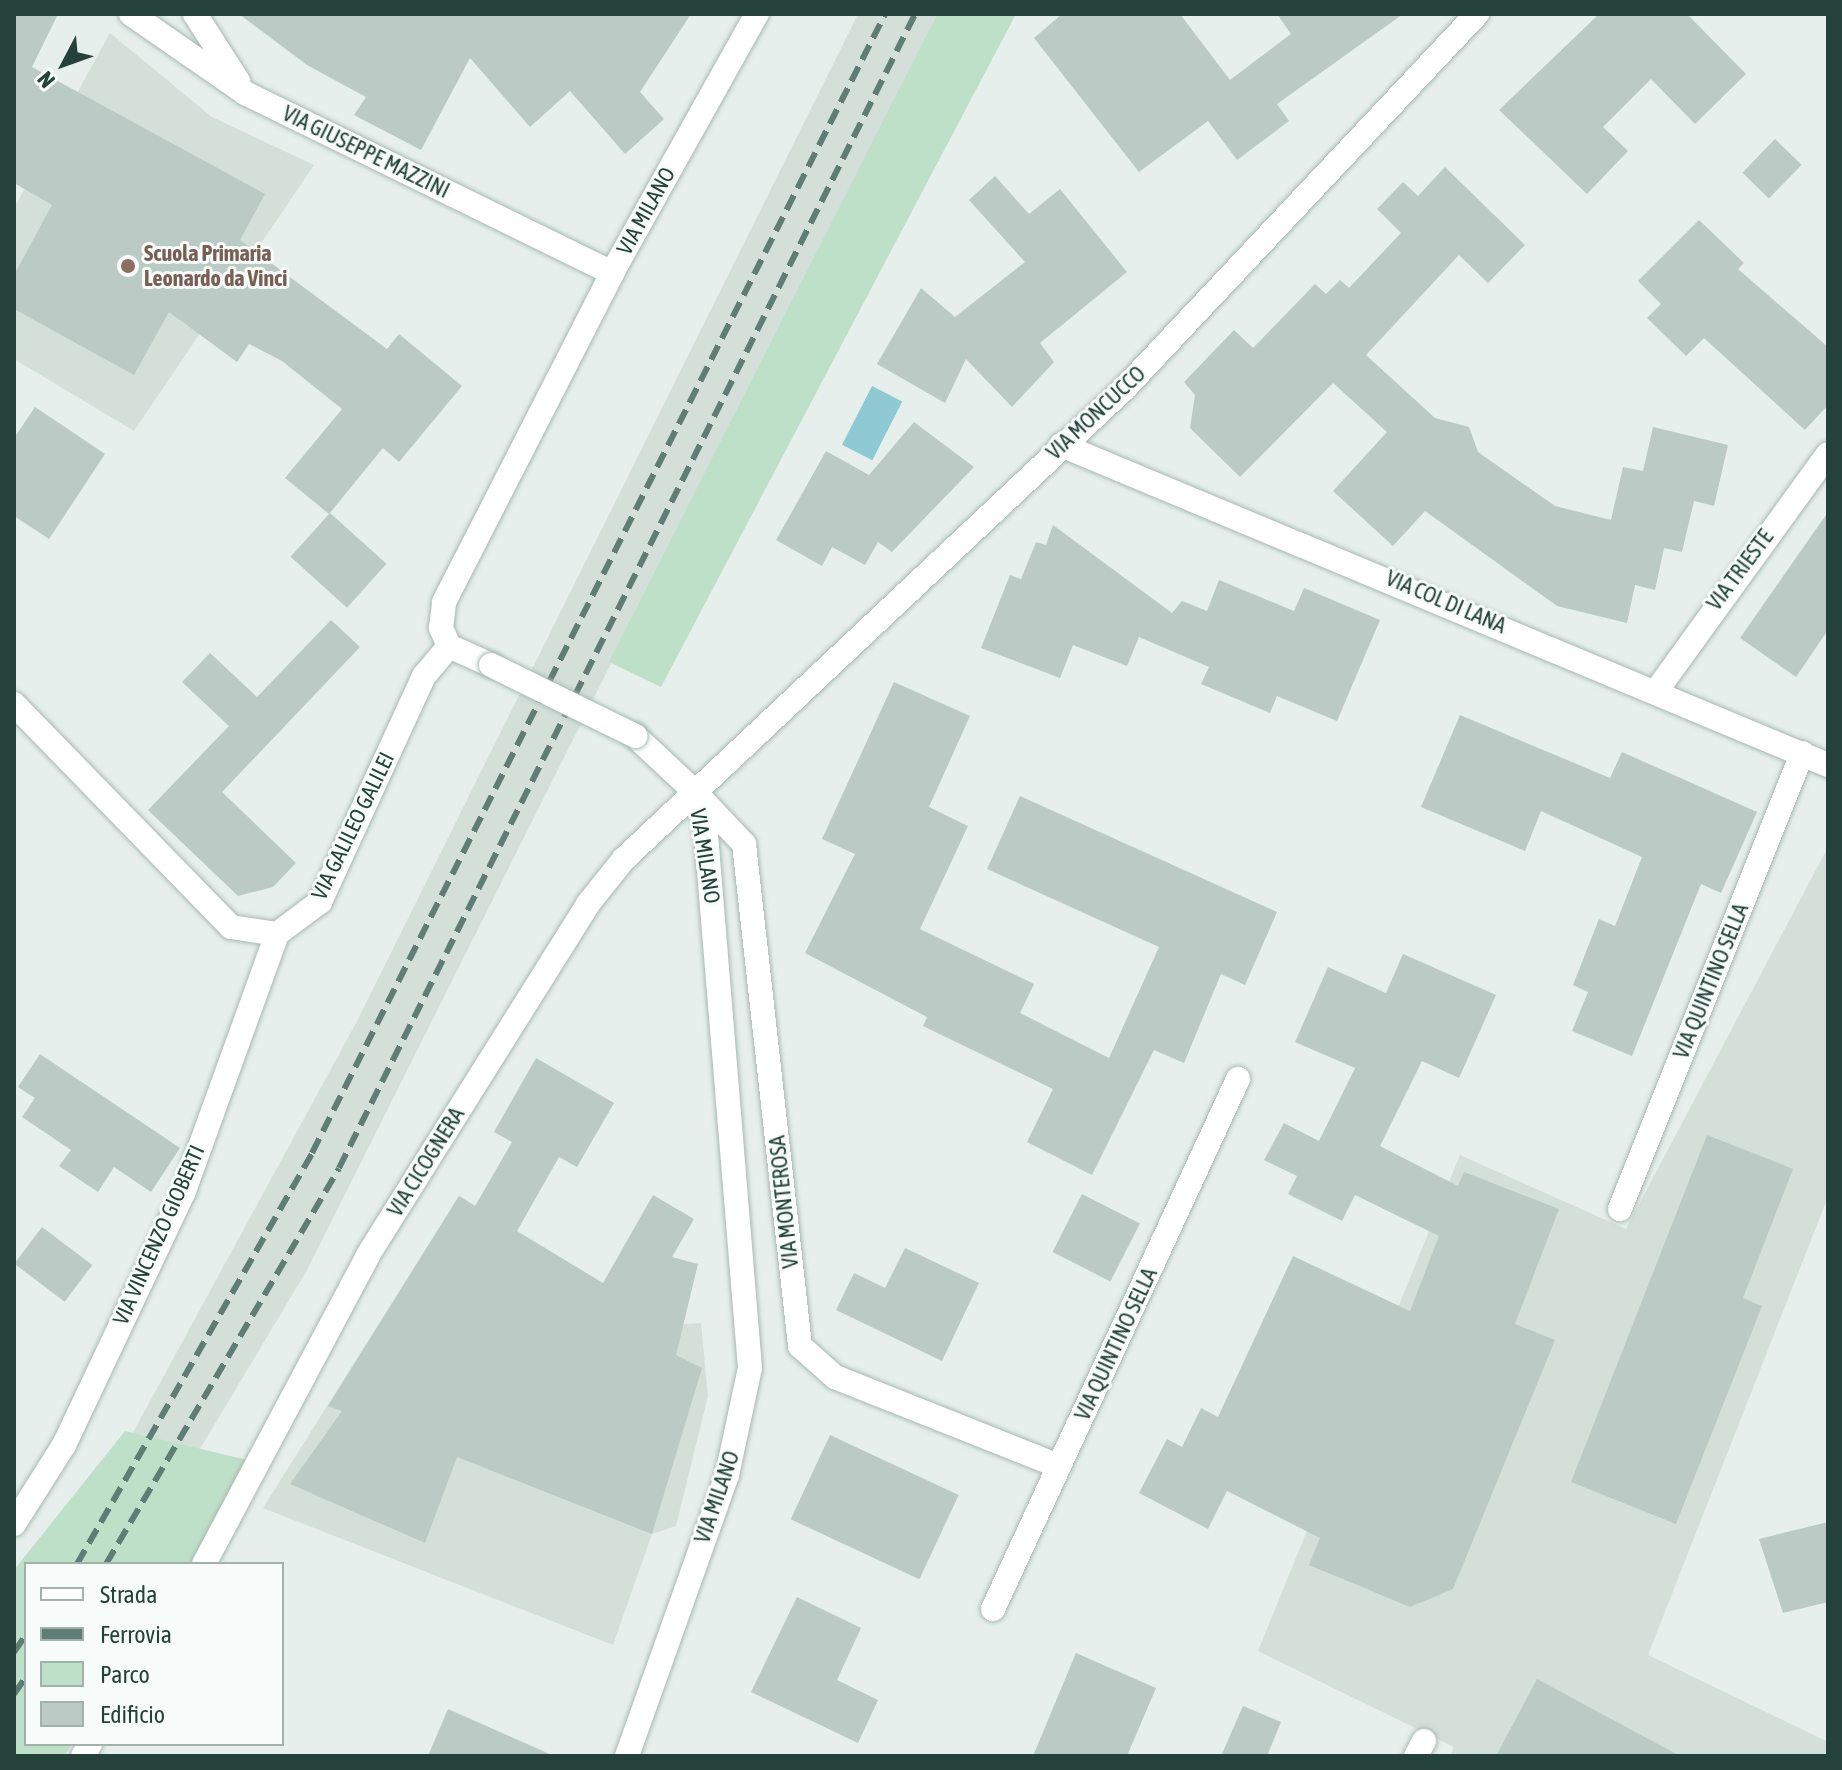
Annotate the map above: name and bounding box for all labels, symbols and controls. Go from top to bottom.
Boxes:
north arrow [24,24,104,104]
text: N [32,66,60,93]
street label: VIA GIUSEPPE MAZZINI [278,100,454,204]
street label: VIA MILANO [611,163,681,259]
place label: Scuola Primaria Leonardo da Vinci [144,240,287,292]
marker: Scuola Primaria Leonardo da Vinci [119,257,137,275]
street label: VIA MONCUCCO [1041,361,1151,465]
street label: VIA TRIESTE [1701,524,1779,616]
street label: VIA COL DI LANA [1382,565,1510,639]
street label: VIA GALILEO GALILEI [306,748,400,904]
street label: VIA MILANO [684,807,726,905]
street label: VIA QUINTINO SELLA [1668,900,1754,1062]
street label: VIA CICOGNERA [382,1103,470,1221]
street label: VIA MONTEROSA [764,1134,804,1270]
street label: VIA VINCENZO GIOBERTI [108,1141,210,1329]
street label: VIA QUINTINO SELLA [1069,1264,1163,1424]
street label: VIA MILANO [689,1447,745,1547]
legend [24,1562,284,1746]
text: Strada [100,1581,157,1608]
text: Ferrovia [100,1621,172,1648]
text: Parco [100,1661,150,1688]
text: Edificio [100,1701,165,1728]

